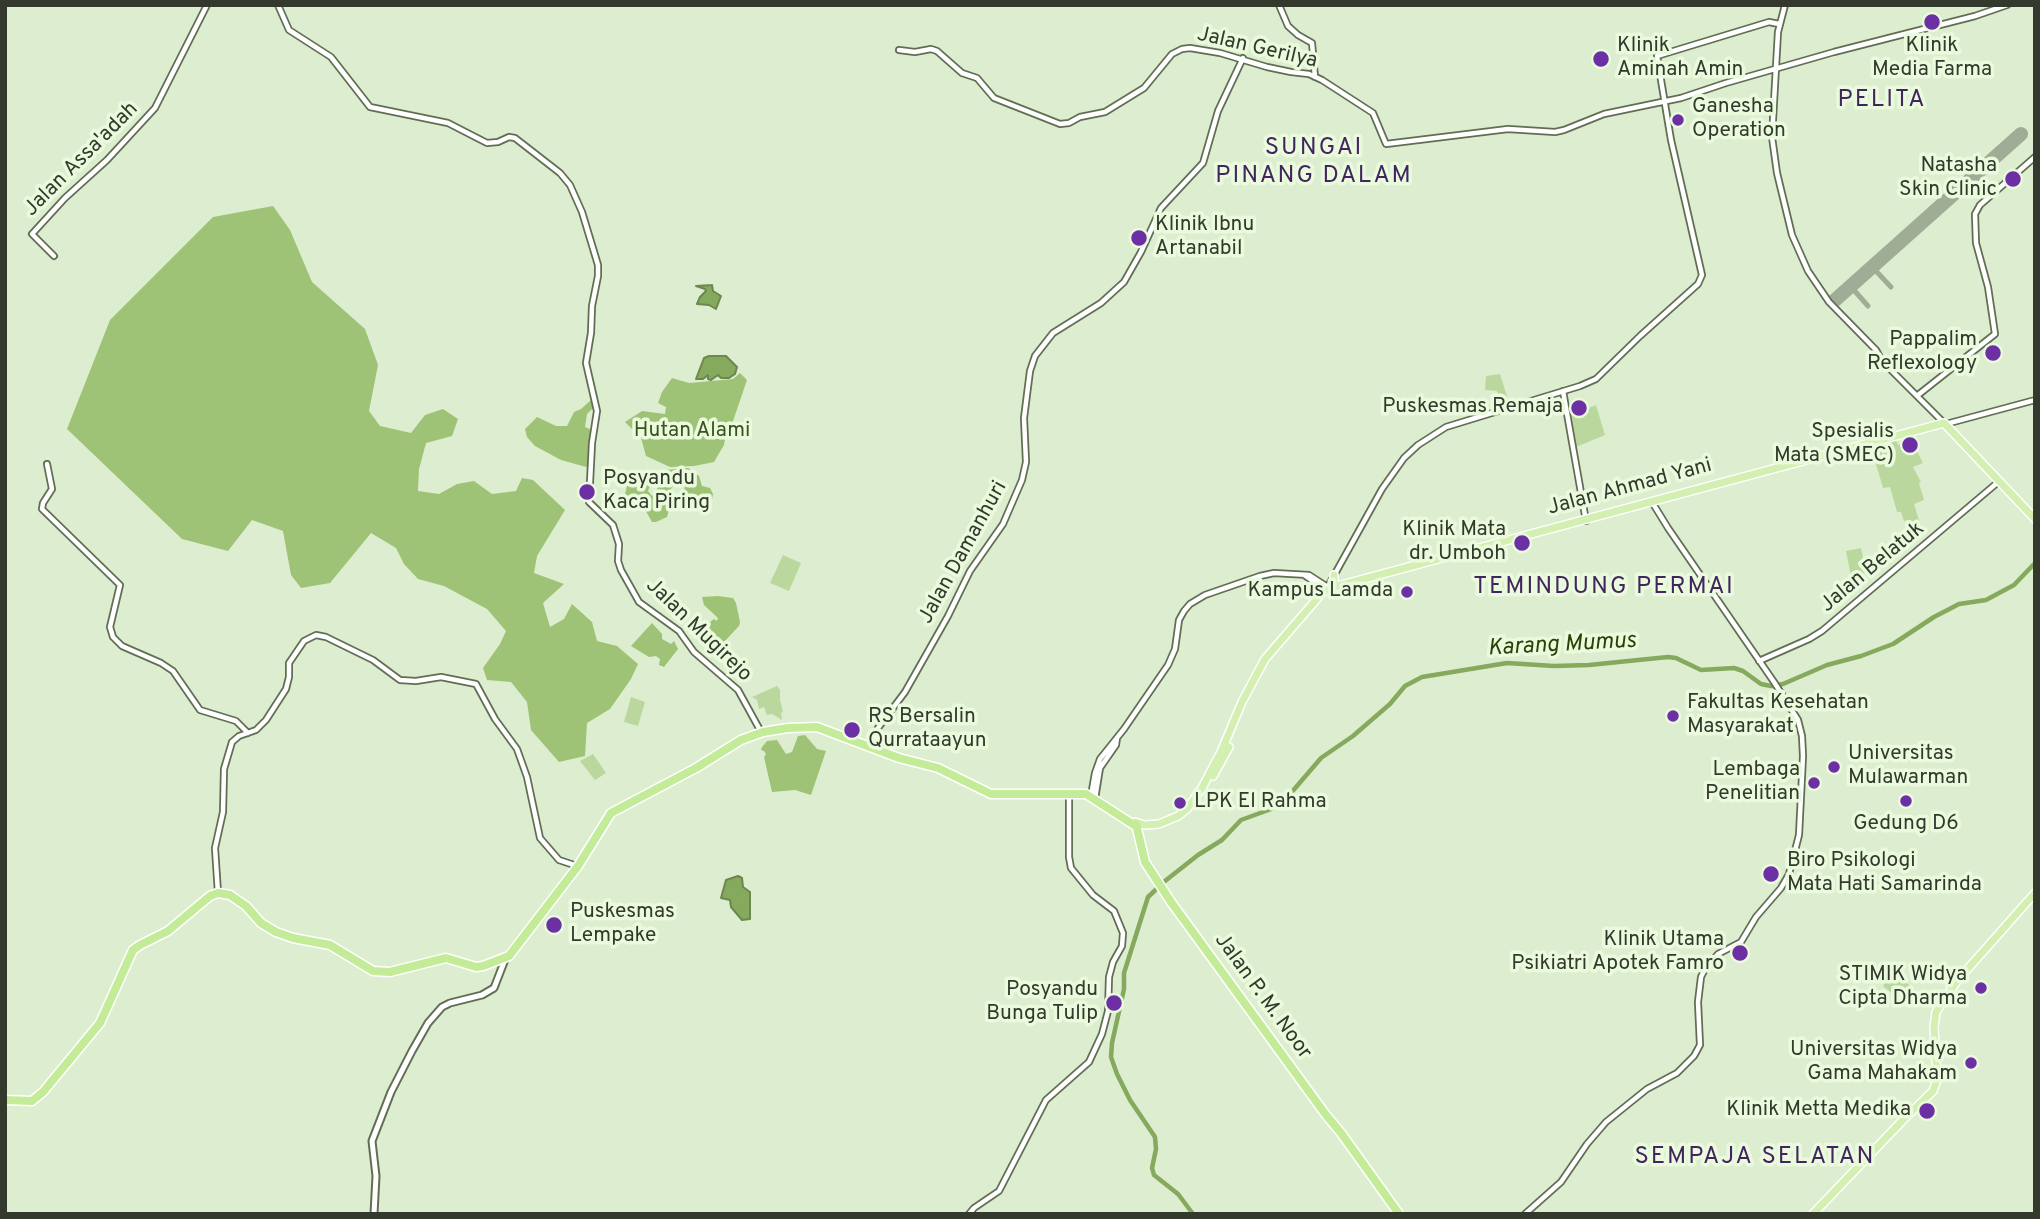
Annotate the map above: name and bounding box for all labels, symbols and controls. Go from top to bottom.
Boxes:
marker: Klinik Media Farma [1922,12,1942,32]
street label: Jalan Gerilya [1194,23,1320,75]
place label: Klinik Aminah Amin [1617,34,1743,84]
place label: Klinik Media Farma [1872,34,1992,84]
marker: Klinik Aminah Amin [1591,49,1611,69]
district label: PELITA [1838,87,1926,115]
place label: Ganesha Operation [1692,95,1786,145]
street label: Jalan Assa'adah [20,98,144,222]
marker: Ganesha Operation [1670,112,1686,128]
district label: SUNGAI PINANG DALAM [1217,135,1411,191]
place label: Natasha Skin Clinic [1899,154,1997,204]
marker: Natasha Skin Clinic [2003,169,2023,189]
place label: Klinik Ibnu Artanabil [1155,213,1254,263]
marker: Klinik Ibnu Artanabil [1129,228,1149,248]
place label: Pappalim Reflexology [1867,328,1977,378]
marker: Pappalim Reflexology [1983,343,2003,363]
place label: Puskesmas Remaja [1382,395,1563,421]
marker: Puskesmas Remaja [1569,398,1589,418]
park label: Hutan Alami [634,419,750,445]
place label: Spesialis Mata (SMEC) [1774,420,1894,470]
marker: Spesialis Mata (SMEC) [1900,435,1920,455]
street label: Jalan Ahmad Yani [1545,454,1715,522]
place label: Posyandu Kaca Piring [603,467,710,517]
street label: Jalan Damanhuri [914,477,1014,629]
marker: Posyandu Kaca Piring [577,482,597,502]
street label: Jalan Belatuk [1816,517,1930,619]
place label: Klinik Mata dr. Umboh [1402,518,1506,568]
marker: Klinik Mata dr. Umboh [1512,533,1532,553]
street label: Jalan Mugirejo [640,574,756,688]
district label: TEMINDUNG PERMAI [1475,574,1733,602]
place label: Kampus Lamda [1248,579,1393,605]
marker: Kampus Lamda [1399,584,1415,600]
water label: Karang Mumus [1487,628,1637,664]
place label: Fakultas Kesehatan Masyarakat [1687,691,1869,741]
place label: RS Bersalin Qurrataayun [868,705,987,755]
marker: Fakultas Kesehatan Masyarakat [1665,708,1681,724]
marker: RS Bersalin Qurrataayun [842,720,862,740]
place label: Universitas Mulawarman [1848,742,1968,792]
place label: Lembaga Penelitian [1705,758,1800,808]
marker: Universitas Mulawarman [1826,759,1842,775]
marker: Lembaga Penelitian [1806,775,1822,791]
place label: LPK El Rahma [1194,790,1327,816]
marker: Gedung D6 [1898,793,1914,809]
marker: LPK El Rahma [1172,795,1188,811]
place label: Gedung D6 [1853,812,1959,838]
place label: Biro Psikologi Mata Hati Samarinda [1787,849,1982,899]
marker: Biro Psikologi Mata Hati Samarinda [1761,864,1781,884]
place label: Puskesmas Lempake [570,900,675,950]
marker: Puskesmas Lempake [544,915,564,935]
place label: Klinik Utama Psikiatri Apotek Famro [1511,928,1724,978]
street label: Jalan P. M. Noor [1208,929,1316,1065]
marker: Klinik Utama Psikiatri Apotek Famro [1730,943,1750,963]
place label: STIMIK Widya Cipta Dharma [1838,963,1967,1013]
place label: Posyandu Bunga Tulip [986,978,1098,1028]
marker: STIMIK Widya Cipta Dharma [1973,980,1989,996]
marker: Posyandu Bunga Tulip [1104,993,1124,1013]
place label: Universitas Widya Gama Mahakam [1790,1038,1957,1088]
marker: Universitas Widya Gama Mahakam [1963,1055,1979,1071]
place label: Klinik Metta Medika [1726,1098,1911,1124]
marker: Klinik Metta Medika [1917,1101,1937,1121]
district label: SEMPAJA SELATAN [1636,1144,1874,1172]

